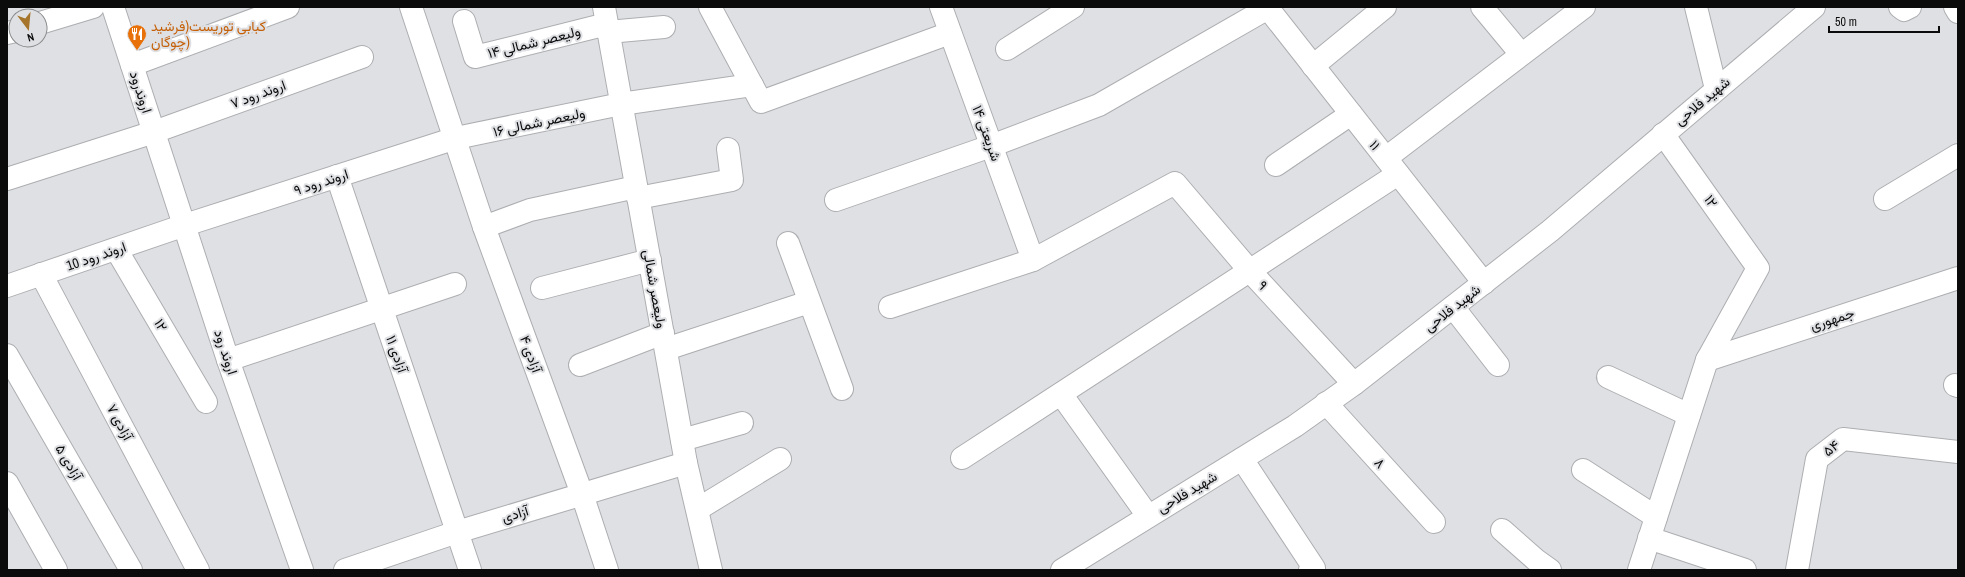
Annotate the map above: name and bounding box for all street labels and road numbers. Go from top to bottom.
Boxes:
street label: ولیعصر شمالی ۱۴ [486,22,582,62]
street label: اروندرود [126,69,156,115]
street label: شهید فلاحی [1671,73,1733,129]
street label: اروند رود ۷ [228,76,288,112]
street label: ولیعصر شمالی ۱۶ [491,103,587,141]
street label: شریعتی ۱۴ [969,103,1005,163]
street label: ۱۱ [1365,136,1385,154]
street label: اروند رود ۹ [292,165,350,199]
street label: ۱۲ [1700,191,1722,211]
street label: اروند رود 10 [64,237,128,275]
street label: ولیعصر شمالی [639,248,671,330]
street label: ۹ [1254,276,1272,294]
street label: شهید فلاحی [1420,280,1484,336]
street label: جمهوری [1808,303,1856,335]
street label: ۱۲ [150,316,172,334]
street label: اروند رود [210,327,242,377]
street label: آزادی ۱۱ [382,333,412,377]
street label: آزادی ۴ [516,333,547,377]
street label: آزادی ۷ [103,401,138,445]
street label: ۵۴ [1819,436,1843,460]
street label: آزادی ۵ [52,441,87,485]
street label: ۸ [1371,454,1389,472]
street label: شهید فلاحی [1154,467,1220,517]
street label: آزادی [500,501,532,527]

